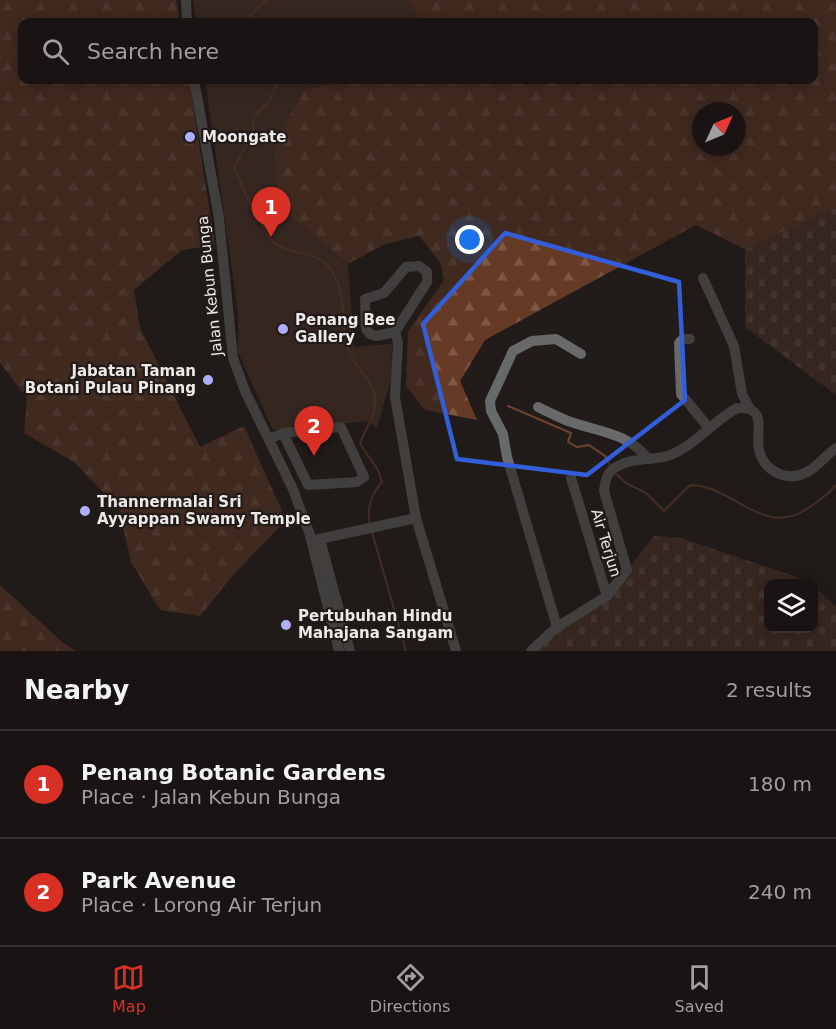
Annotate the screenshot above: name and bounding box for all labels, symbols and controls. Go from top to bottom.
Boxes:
search box [18,18,818,84]
icon: search [39,35,72,68]
text: Search here [87,39,219,64]
north arrow [692,102,746,156]
place label: Moongate [202,128,286,146]
marker: Moongate [183,130,197,144]
pin: 1 [252,188,290,237]
street label: Jalan Kebun Bunga [194,215,226,358]
your location [455,225,484,254]
place label: Penang Bee Gallery [295,311,395,346]
marker: Penang Bee Gallery [276,322,290,336]
place label: Jabatan Taman Botani Pulau Pinang [25,362,196,397]
marker: Jabatan Taman Botani Pulau Pinang [201,373,215,387]
pin: 2 [294,406,334,456]
place label: Thannermalai Sri Ayyappan Swamy Temple [97,493,311,528]
marker: Thannermalai Sri Ayyappan Swamy Temple [78,504,92,518]
street label: Air Terjun [587,507,625,579]
map controls [764,579,818,633]
button: layers [764,579,818,633]
place label: Pertubuhan Hindu Mahajana Sangam [298,607,453,642]
marker: Pertubuhan Hindu Mahajana Sangam [279,618,293,632]
text: Nearby [24,675,129,705]
text: 2 results [726,678,812,702]
text: Penang Botanic Gardens [81,760,386,785]
text: 1 [37,772,50,796]
text: 180 m [748,772,812,796]
text: Place · Jalan Kebun Bunga [81,785,341,809]
text: Park Avenue [81,868,236,893]
text: 2 [37,880,50,904]
text: 240 m [748,880,812,904]
text: Place · Lorong Air Terjun [81,893,322,917]
tab: Map [112,961,146,1016]
tab: Directions [370,961,450,1016]
tab: Saved [675,961,724,1016]

